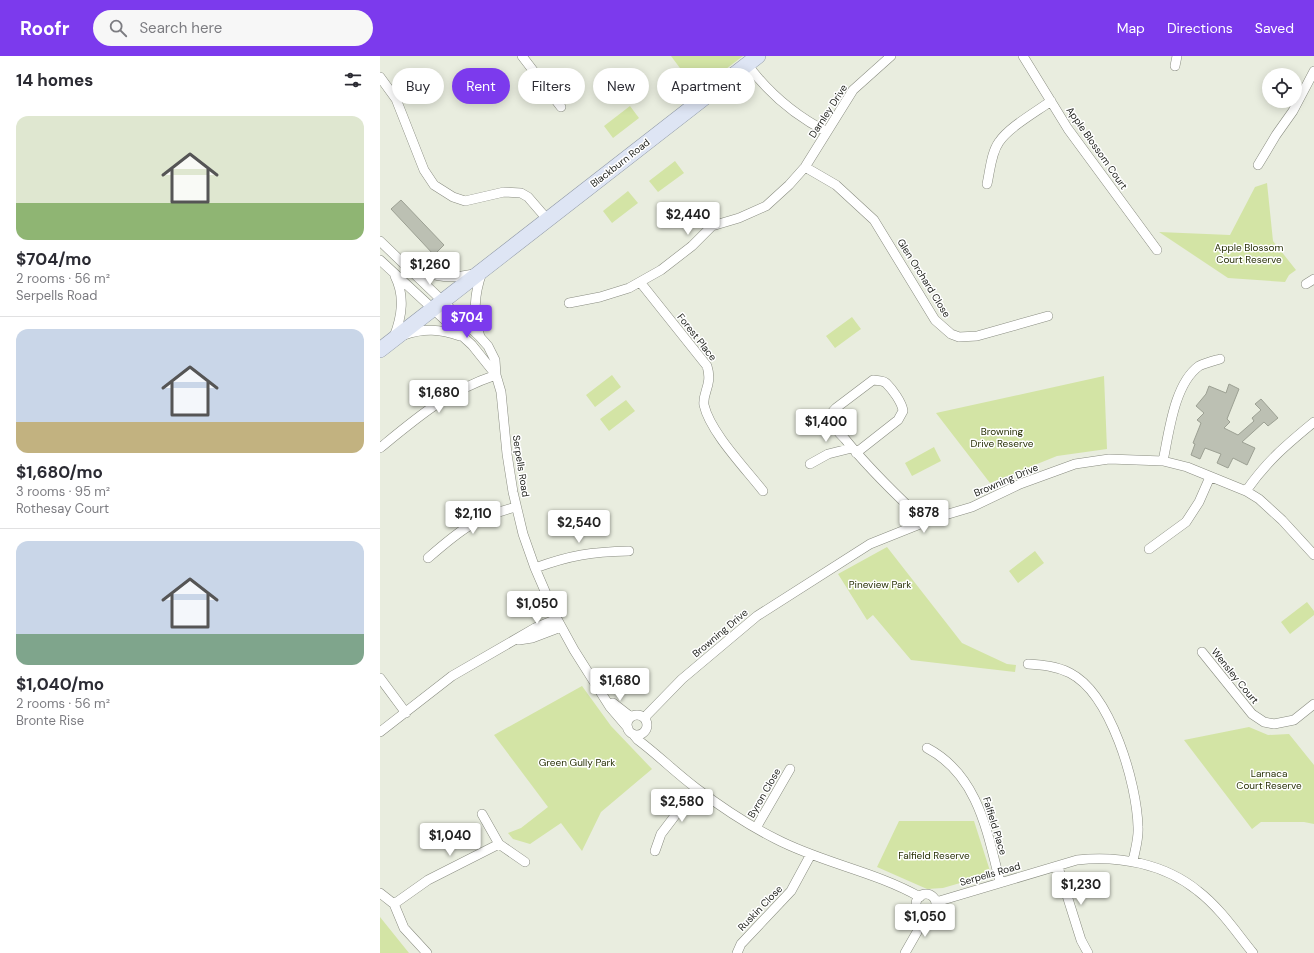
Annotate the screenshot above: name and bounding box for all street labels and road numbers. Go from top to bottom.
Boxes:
street label: Darnley Drive [806,81,850,140]
street label: Apple Blossom Court [1064,104,1130,192]
street label: Blackburn Road [588,136,652,190]
street label: Glen Orchard Close [895,236,954,320]
street label: Forest Place [674,311,720,364]
street label: Serpells Road [510,434,532,498]
street label: Browning Drive [972,460,1040,499]
street label: Browning Drive [690,606,751,660]
street label: Wensley Court [1209,645,1261,707]
street label: Byron Close [745,765,784,820]
street label: Falfield Place [980,795,1010,857]
street label: Serpells Road [958,859,1022,889]
street label: Ruskin Close [735,882,785,934]

